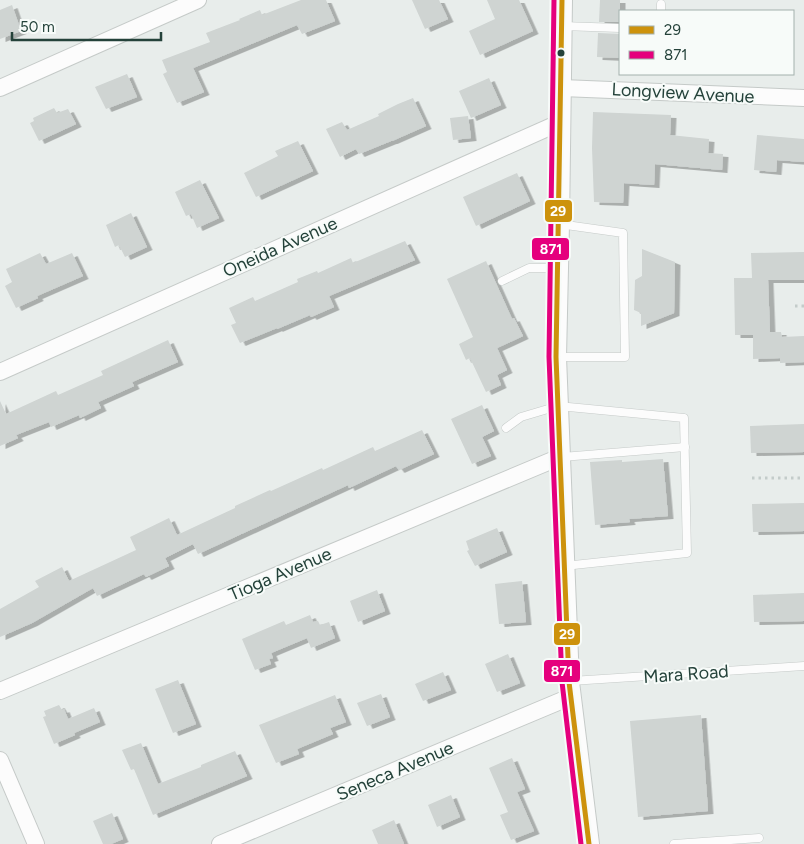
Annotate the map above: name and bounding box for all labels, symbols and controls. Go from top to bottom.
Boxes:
scale bar [12,10,161,42]
legend [619,10,794,75]
text: 50 m [20,18,55,36]
text: 29 [664,21,681,39]
text: 871 [664,46,687,64]
unlabelled marker [556,48,566,58]
street label: Longview Avenue [611,78,755,108]
line badge: 29 [544,199,573,223]
text: 29 [550,203,566,220]
street label: Oneida Avenue [219,212,341,282]
line badge: 871 [531,237,570,261]
text: 871 [540,241,562,258]
street label: Tioga Avenue [225,542,335,606]
line badge: 29 [553,622,581,646]
text: 29 [559,626,575,643]
line badge: 871 [543,659,581,683]
street label: Mara Road [643,660,729,688]
text: 871 [551,663,573,680]
street label: Seneca Avenue [333,736,457,806]

